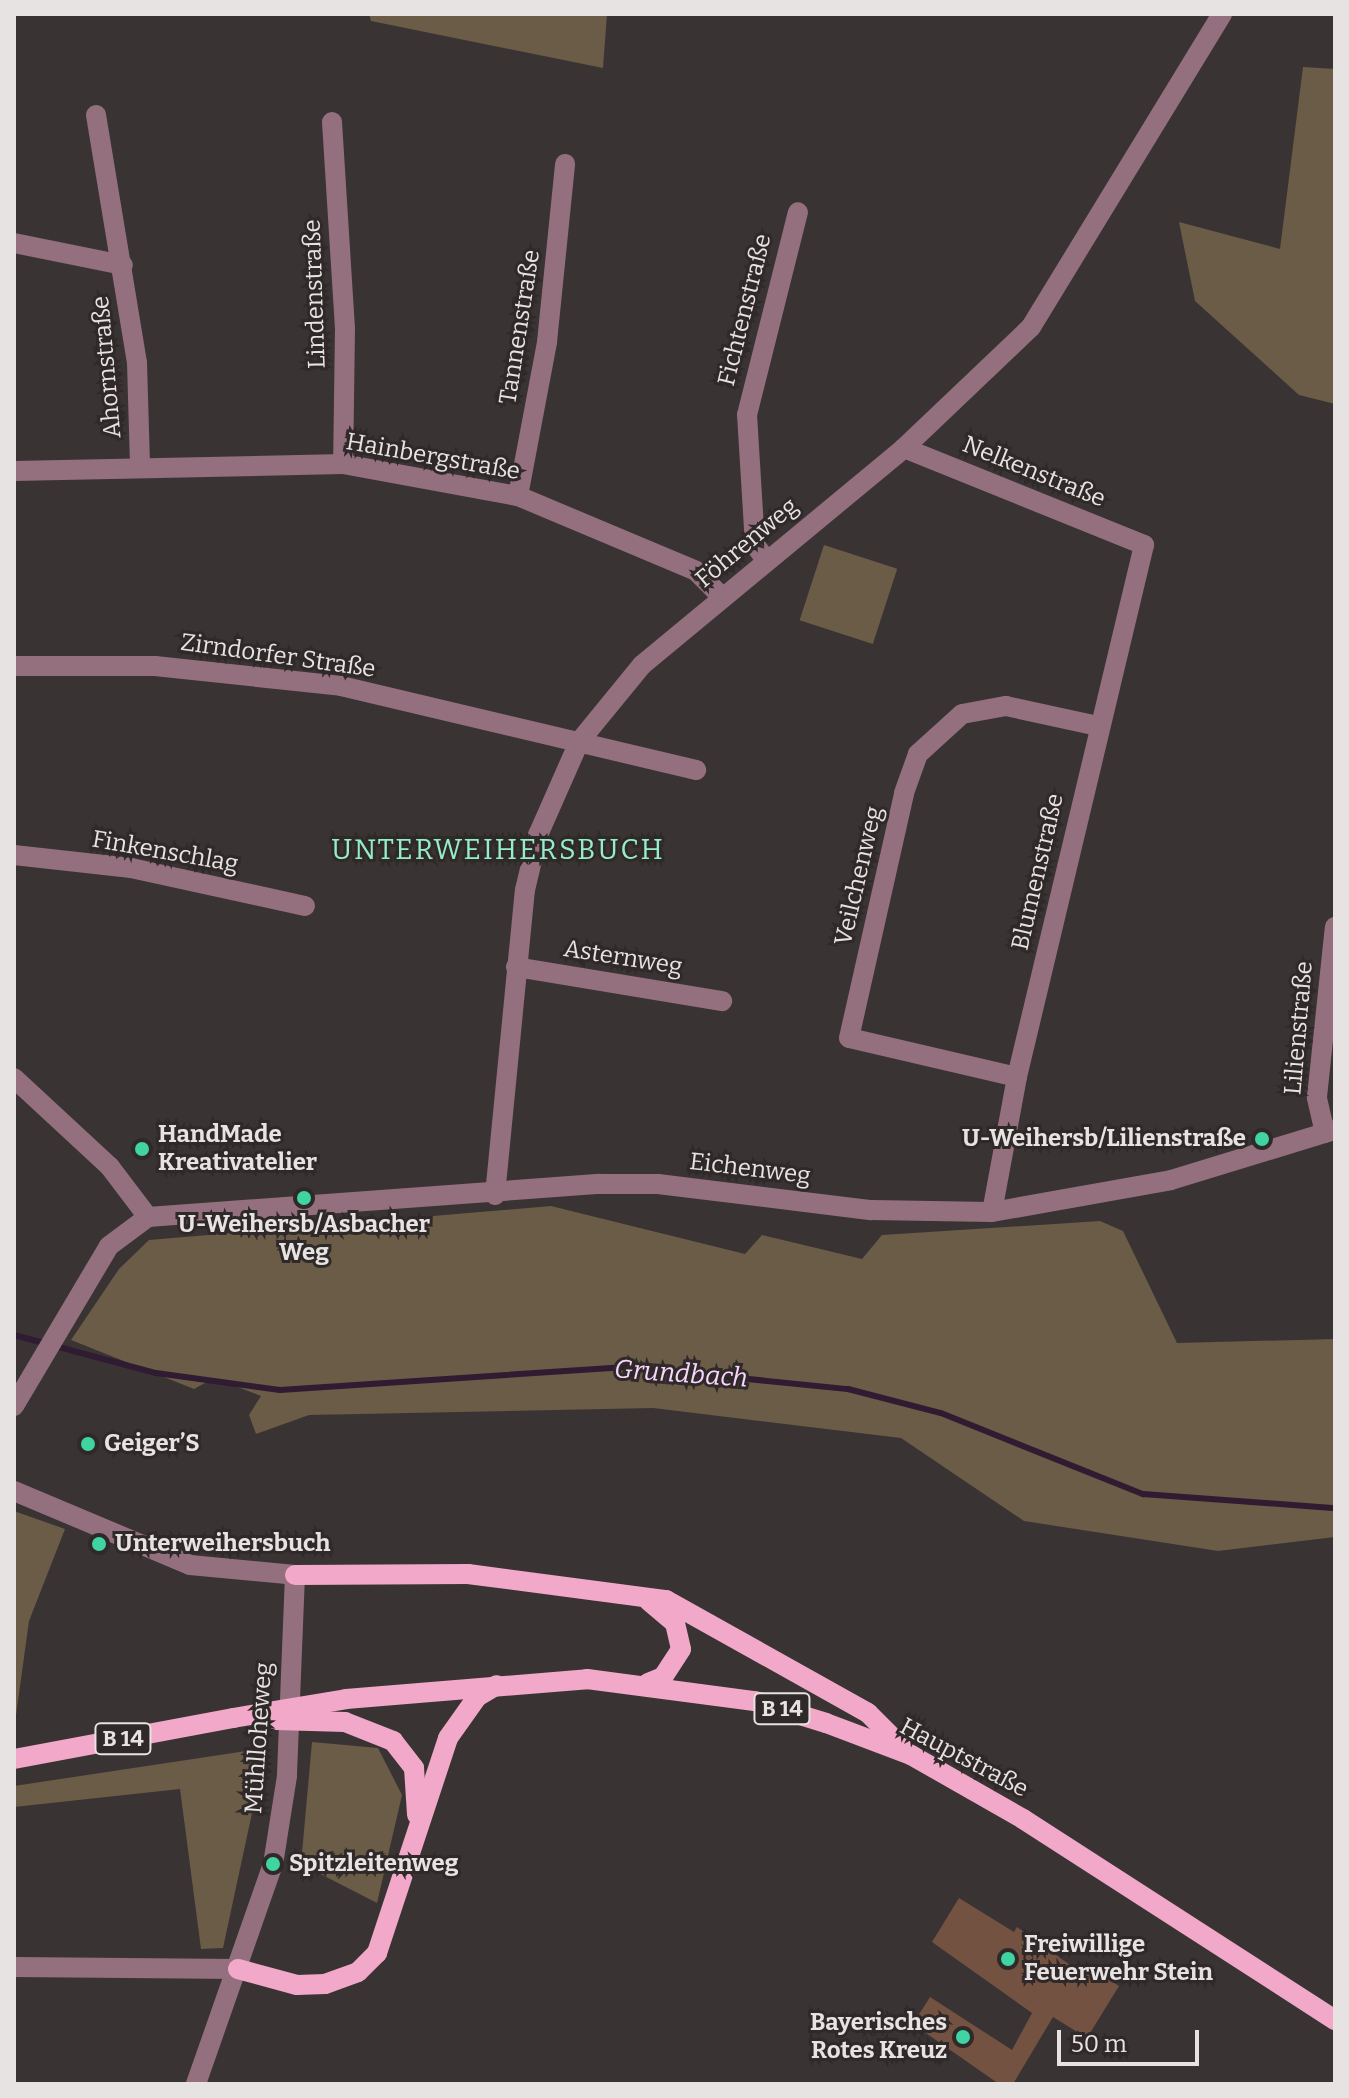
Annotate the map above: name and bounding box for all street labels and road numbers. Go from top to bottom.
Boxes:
street label: Lindenstraße [298,219,332,369]
street label: Fichtenstraße [712,231,778,389]
street label: Tannenstraße [494,248,546,406]
street label: Ahornstraße [86,295,128,439]
street label: Hainbergstraße [344,428,522,486]
street label: Nelkenstraße [958,430,1110,514]
street label: Föhrenweg [690,492,804,594]
street label: Zirndorfer Straße [179,628,377,684]
street label: Blumenstraße [1006,791,1070,953]
street label: Veilchenweg [829,804,889,948]
street label: Finkenschlag [90,825,240,879]
street label: Asternweg [562,934,684,982]
street label: Lilienstraße [1279,960,1319,1096]
street label: Eichenweg [688,1147,812,1191]
street label: Mühlloheweg [239,1661,279,1815]
road number: B 14 [752,1691,812,1727]
street label: Hauptstraße [895,1712,1033,1804]
road number: B 14 [93,1721,153,1757]

